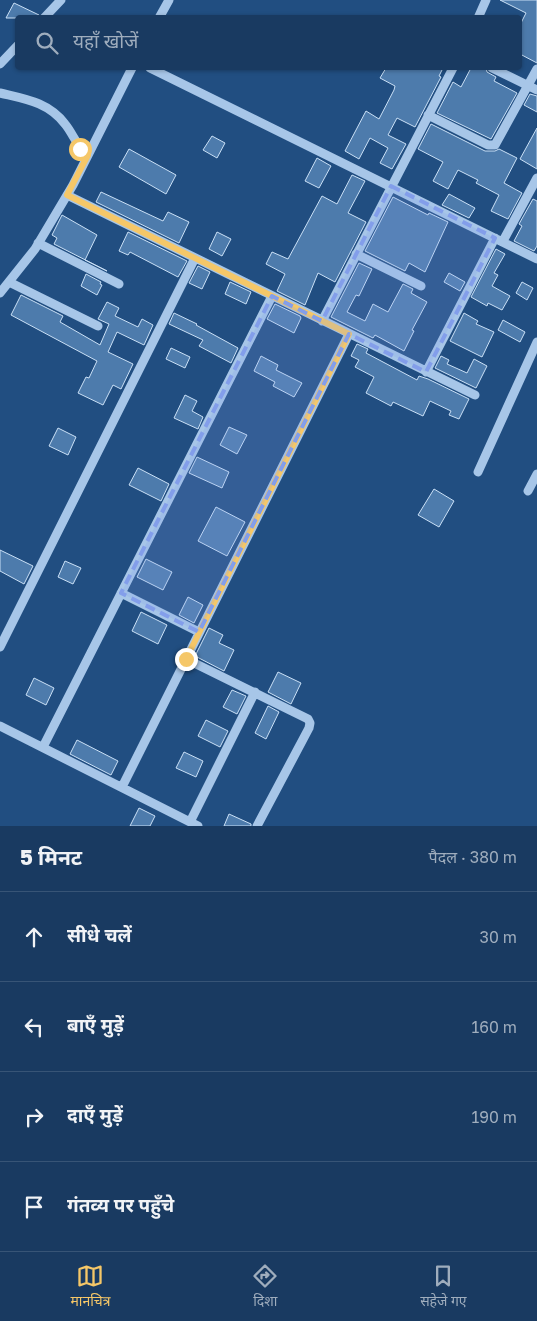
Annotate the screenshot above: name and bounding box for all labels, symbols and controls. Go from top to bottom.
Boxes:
search box [15,15,522,70]
icon: search [33,29,61,57]
text: यहाँ खोजें [73,29,138,52]
route start [69,138,92,161]
route end [175,648,198,671]
text: 5 मिनट [20,844,82,870]
text: पैदल · 380 m [429,847,517,867]
icon: ahead [20,923,48,951]
text: सीधे चलें [67,923,132,946]
text: 30 m [480,927,517,947]
icon: left [20,1013,48,1041]
text: बाएँ मुड़ें [67,1013,124,1036]
text: 160 m [471,1017,517,1037]
icon: right [20,1103,48,1131]
text: दाएँ मुड़ें [67,1103,123,1126]
text: 190 m [471,1107,517,1127]
icon: arrive [20,1193,48,1221]
text: गंतव्य पर पहुँचे [67,1193,174,1216]
tab: मानचित्र [70,1262,110,1312]
tab: दिशा [251,1262,279,1312]
tab: सहेजे गए [420,1262,467,1312]

